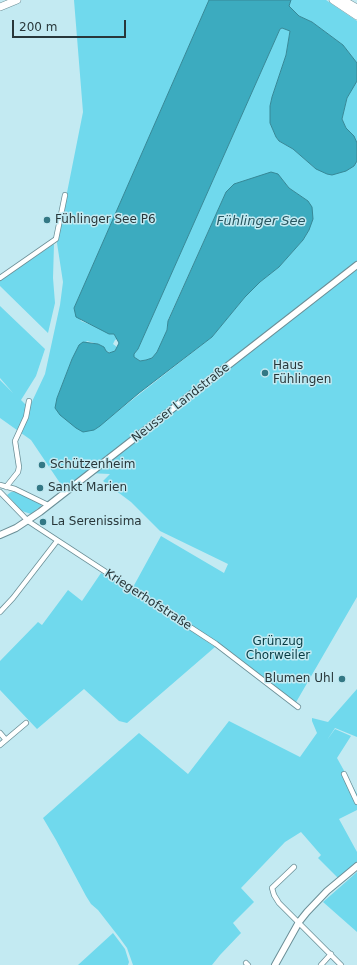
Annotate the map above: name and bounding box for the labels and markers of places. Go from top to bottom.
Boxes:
place label: Fühlinger See P6 [55,213,156,227]
marker: Fühlinger See P6 [42,215,52,225]
place label: Haus Fühlingen [273,359,331,387]
marker: Haus Fühlingen [260,368,270,378]
place label: Schützenheim [50,458,135,472]
marker: Schützenheim [37,460,47,470]
place label: Sankt Marien [48,481,127,495]
marker: Sankt Marien [35,483,45,493]
place label: La Serenissima [51,515,142,529]
marker: La Serenissima [38,517,48,527]
place label: Blumen Uhl [265,672,334,686]
marker: Blumen Uhl [337,674,347,684]

